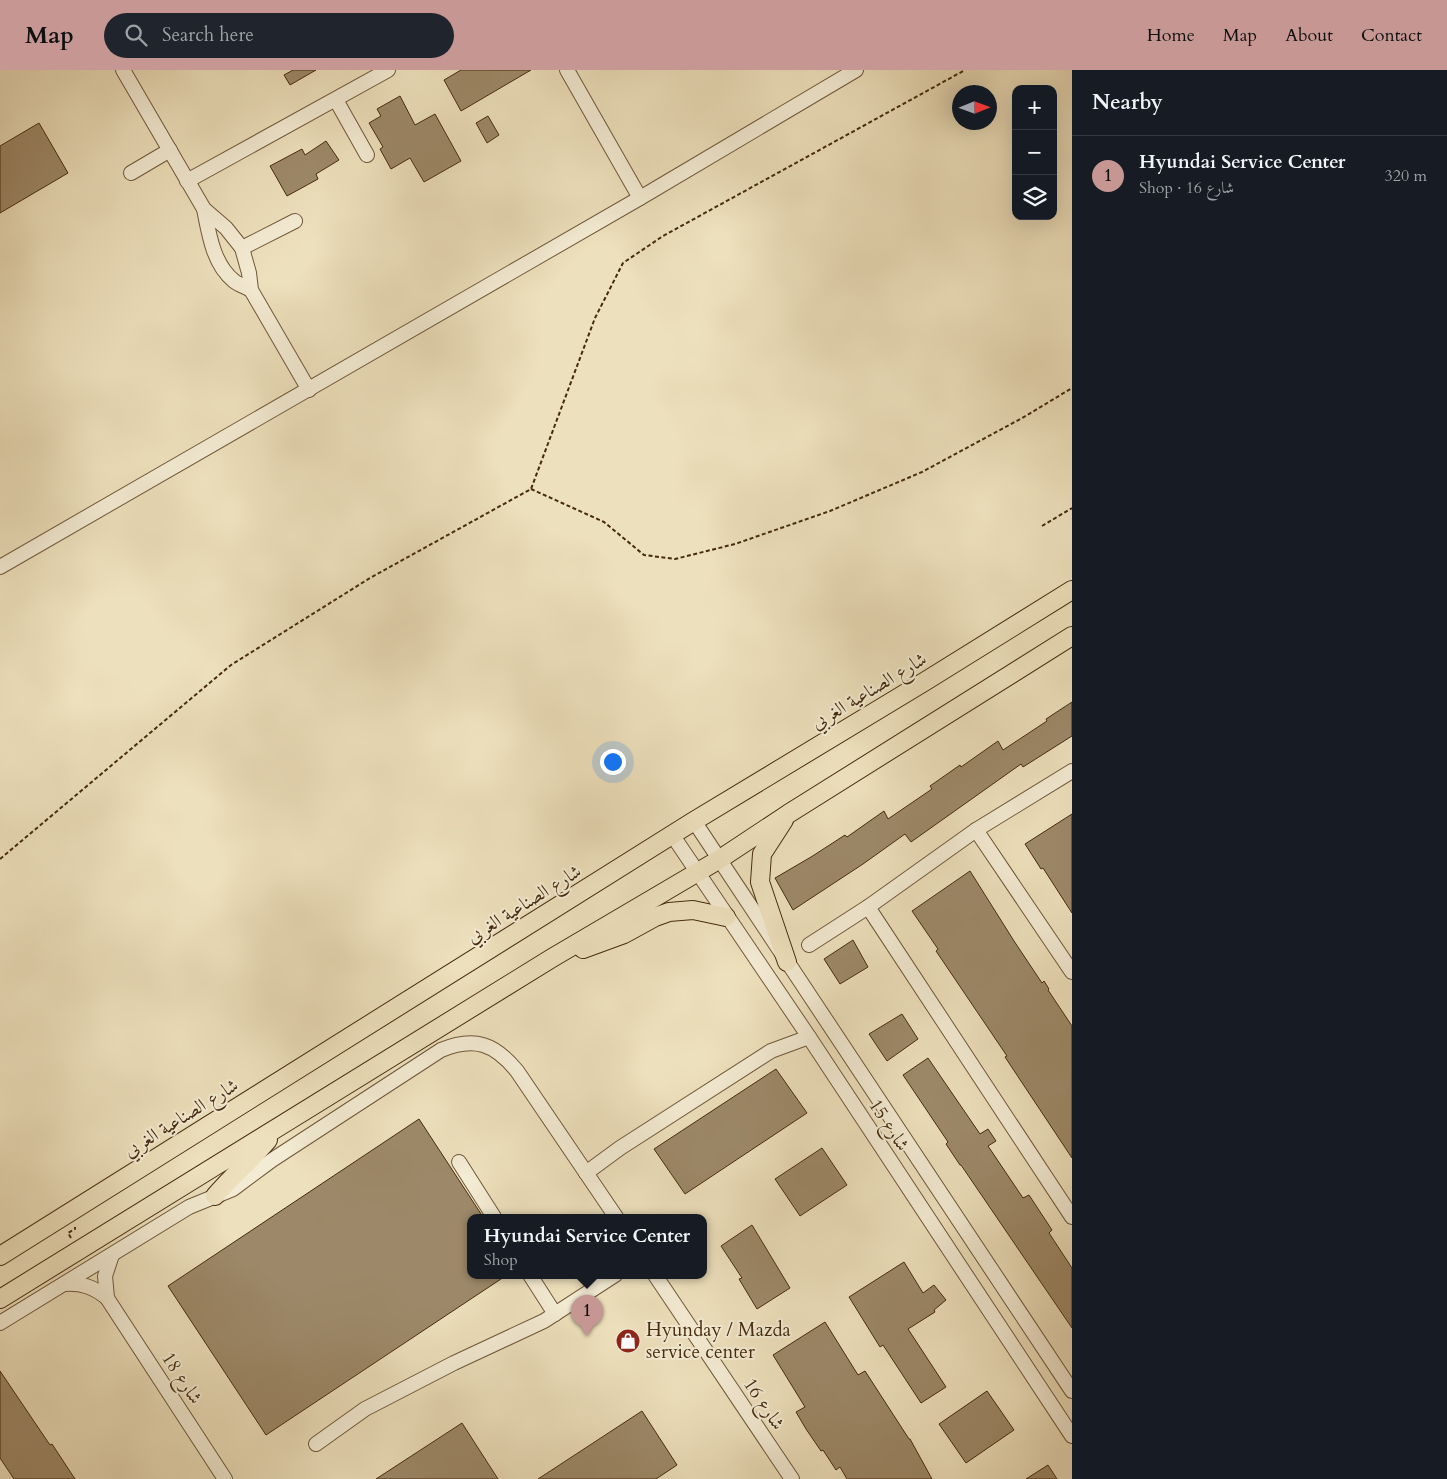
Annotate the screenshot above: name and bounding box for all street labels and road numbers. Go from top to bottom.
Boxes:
street label: شارع الصناعية الغربي [806,646,933,738]
street label: شارع الصناعية الغربي [462,858,587,951]
street label: شارع الصناعية الغربي [119,1072,244,1165]
street label: شارع 15 [861,1094,916,1157]
street label: شارع 18 [154,1347,209,1410]
street label: شارع 16 [735,1373,791,1436]

